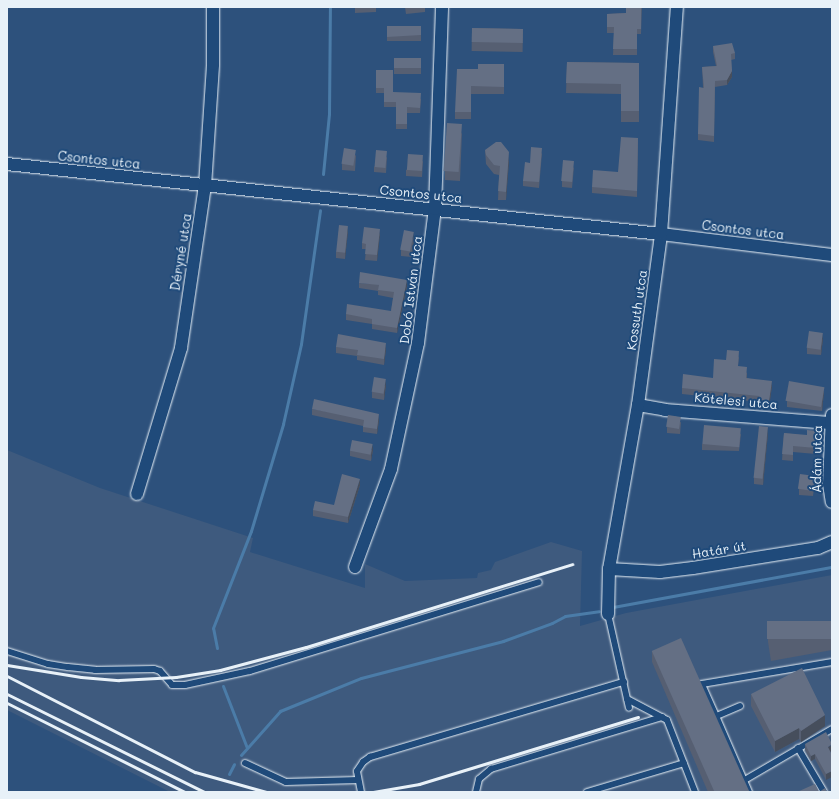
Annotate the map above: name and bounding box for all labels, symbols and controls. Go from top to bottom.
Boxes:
street label: Csontos utca [57,148,141,172]
street label: Csontos utca [379,182,463,206]
street label: Déryné utca [167,212,195,292]
street label: Csontos utca [701,217,785,243]
street label: Dobó István utca [397,235,425,345]
street label: Kossuth utca [624,269,650,351]
street label: Kötelesi utca [694,390,778,412]
street label: Ádám utca [809,425,825,493]
street label: Határ út [691,538,747,562]

